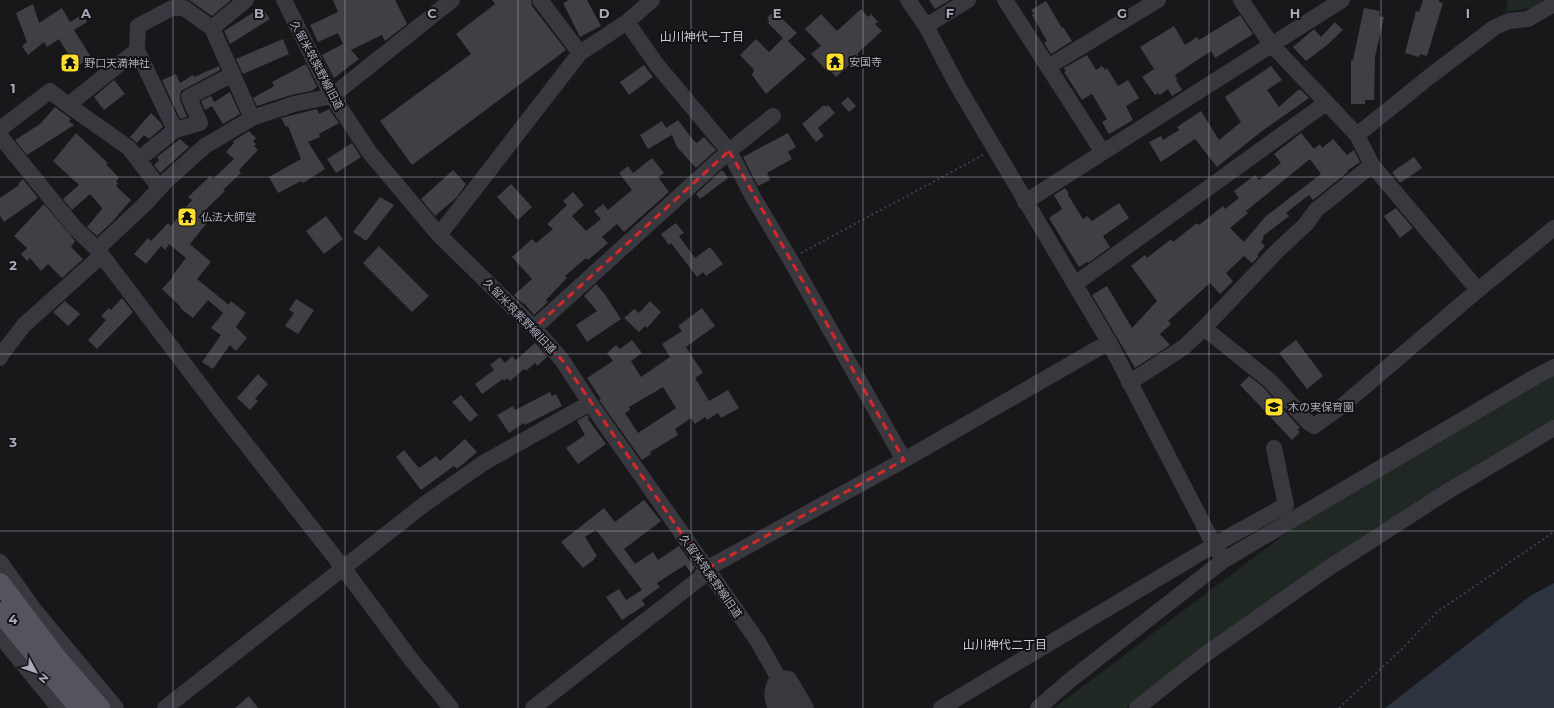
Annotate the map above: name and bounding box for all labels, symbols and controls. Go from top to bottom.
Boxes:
text: A [80,5,92,21]
text: B [254,5,264,21]
text: C [427,5,437,21]
text: D [599,5,610,21]
text: E [773,5,782,21]
text: F [946,5,954,21]
text: G [1117,5,1127,21]
text: H [1290,5,1300,21]
text: I [1466,5,1470,21]
street label: 久留米筑紫野線旧道 [288,18,346,112]
district label: 山川神代一丁目 [660,29,744,44]
temple icon: 安国寺 [824,51,846,73]
temple icon: 野口天満神社 [59,52,81,74]
place label: 安国寺 [849,55,882,69]
place label: 野口天満神社 [84,56,150,70]
text: 1 [10,80,16,96]
temple icon: 仏法大師堂 [176,206,198,228]
place label: 仏法大師堂 [201,210,256,224]
text: 2 [9,257,17,273]
street label: 久留米筑紫野線旧道 [481,276,559,356]
school or university icon: 木の実保育園 [1263,396,1285,418]
place label: 木の実保育園 [1288,400,1354,414]
text: 3 [8,434,17,450]
street label: 久留米筑紫野線旧道 [677,531,745,621]
text: 4 [9,611,18,627]
district label: 山川神代二丁目 [963,637,1047,652]
north arrow [16,652,56,692]
text: N [35,671,52,686]

